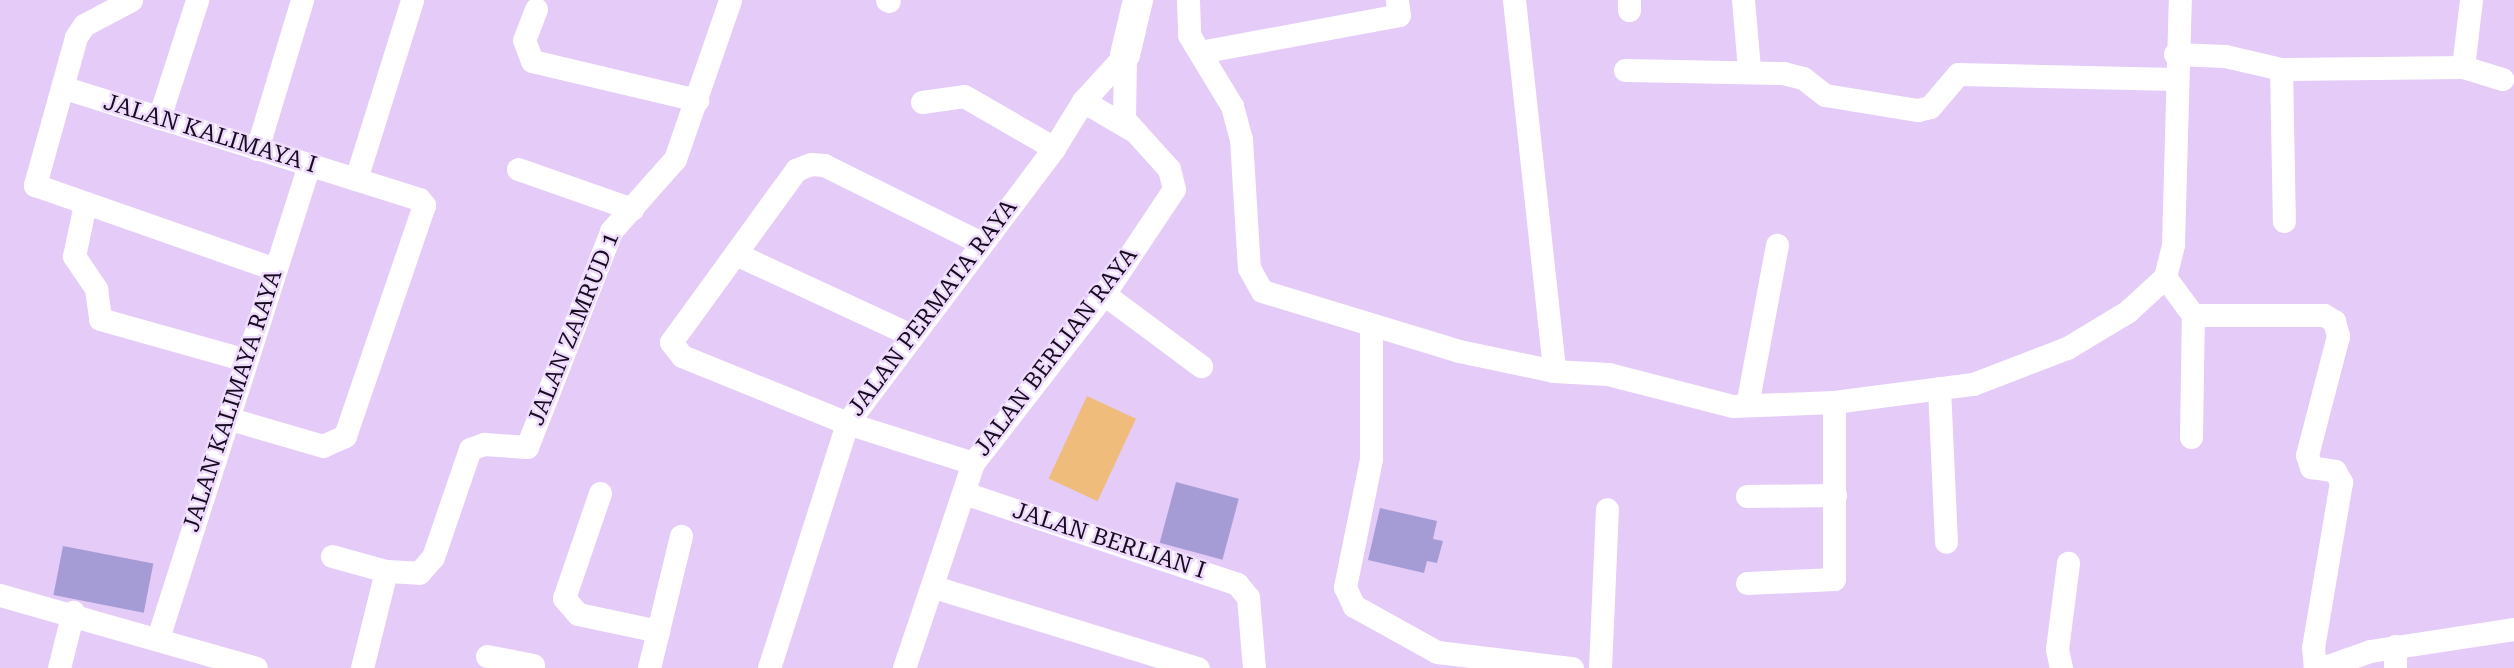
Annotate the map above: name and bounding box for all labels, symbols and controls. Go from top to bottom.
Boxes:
street label: JALAN KALIMAYA I [100,88,320,180]
street label: JALAN PERMATA RAYA [843,194,1023,422]
street label: JALAN ZAMRUD 1 [523,228,625,430]
street label: JALAN BERLIAN RAYA [969,242,1143,462]
street label: JALAN KALIMAYA RAYA [178,266,288,536]
street label: JALAN BERLIAN I [1009,497,1209,585]

